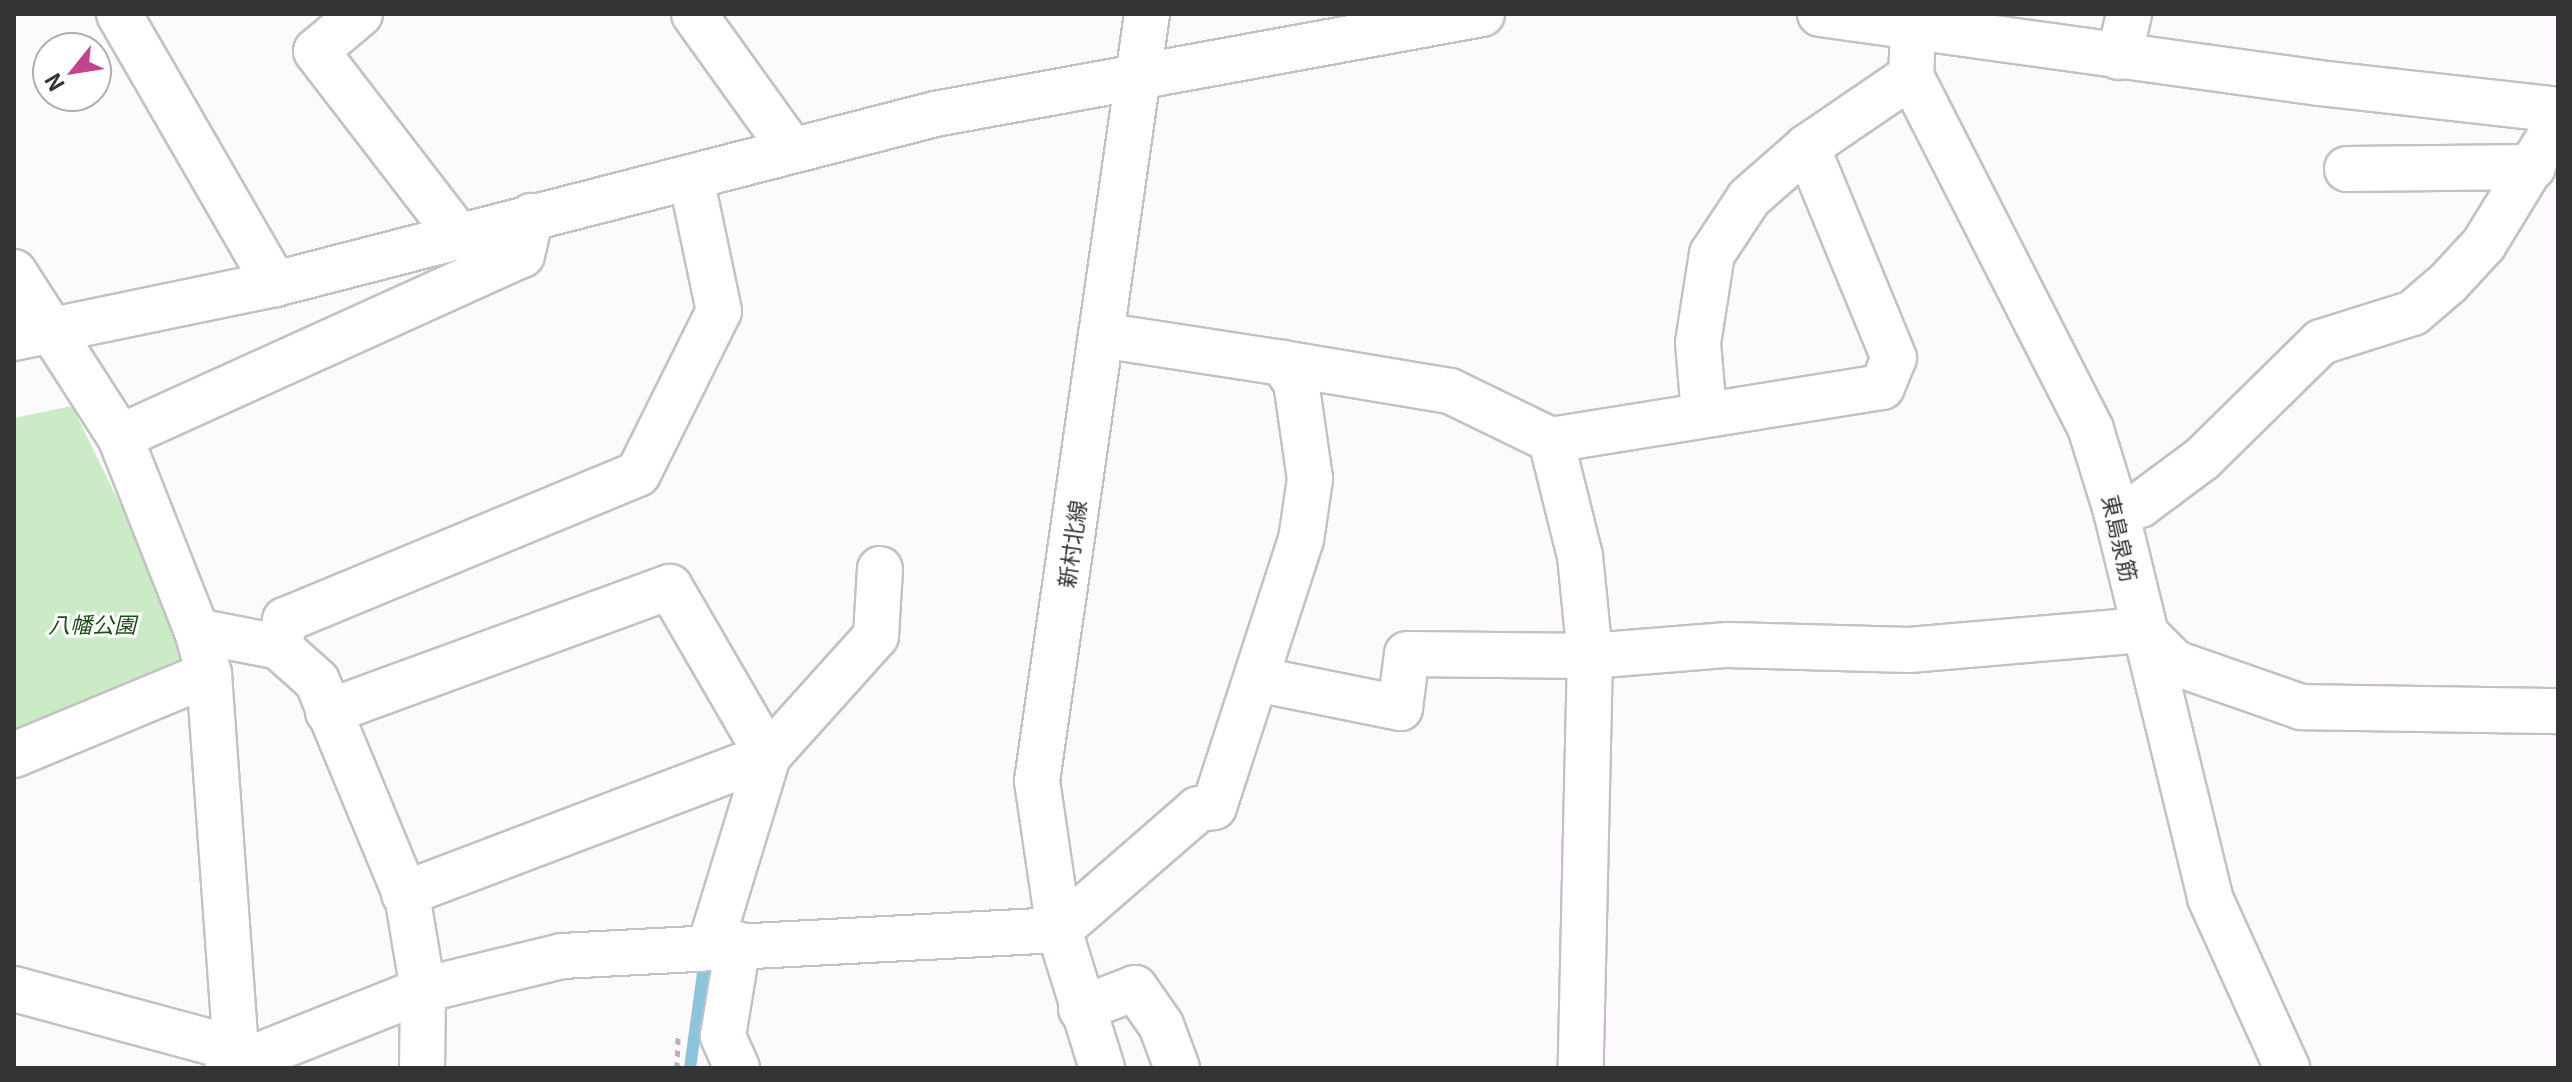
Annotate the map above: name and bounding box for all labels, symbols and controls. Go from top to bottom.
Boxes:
north arrow [32,32,112,112]
text: N [35,68,71,98]
street label: 東島泉筋 [2098,492,2144,584]
street label: 新村北線 [1052,499,1090,589]
park label: 八幡公園 [48,611,136,637]

